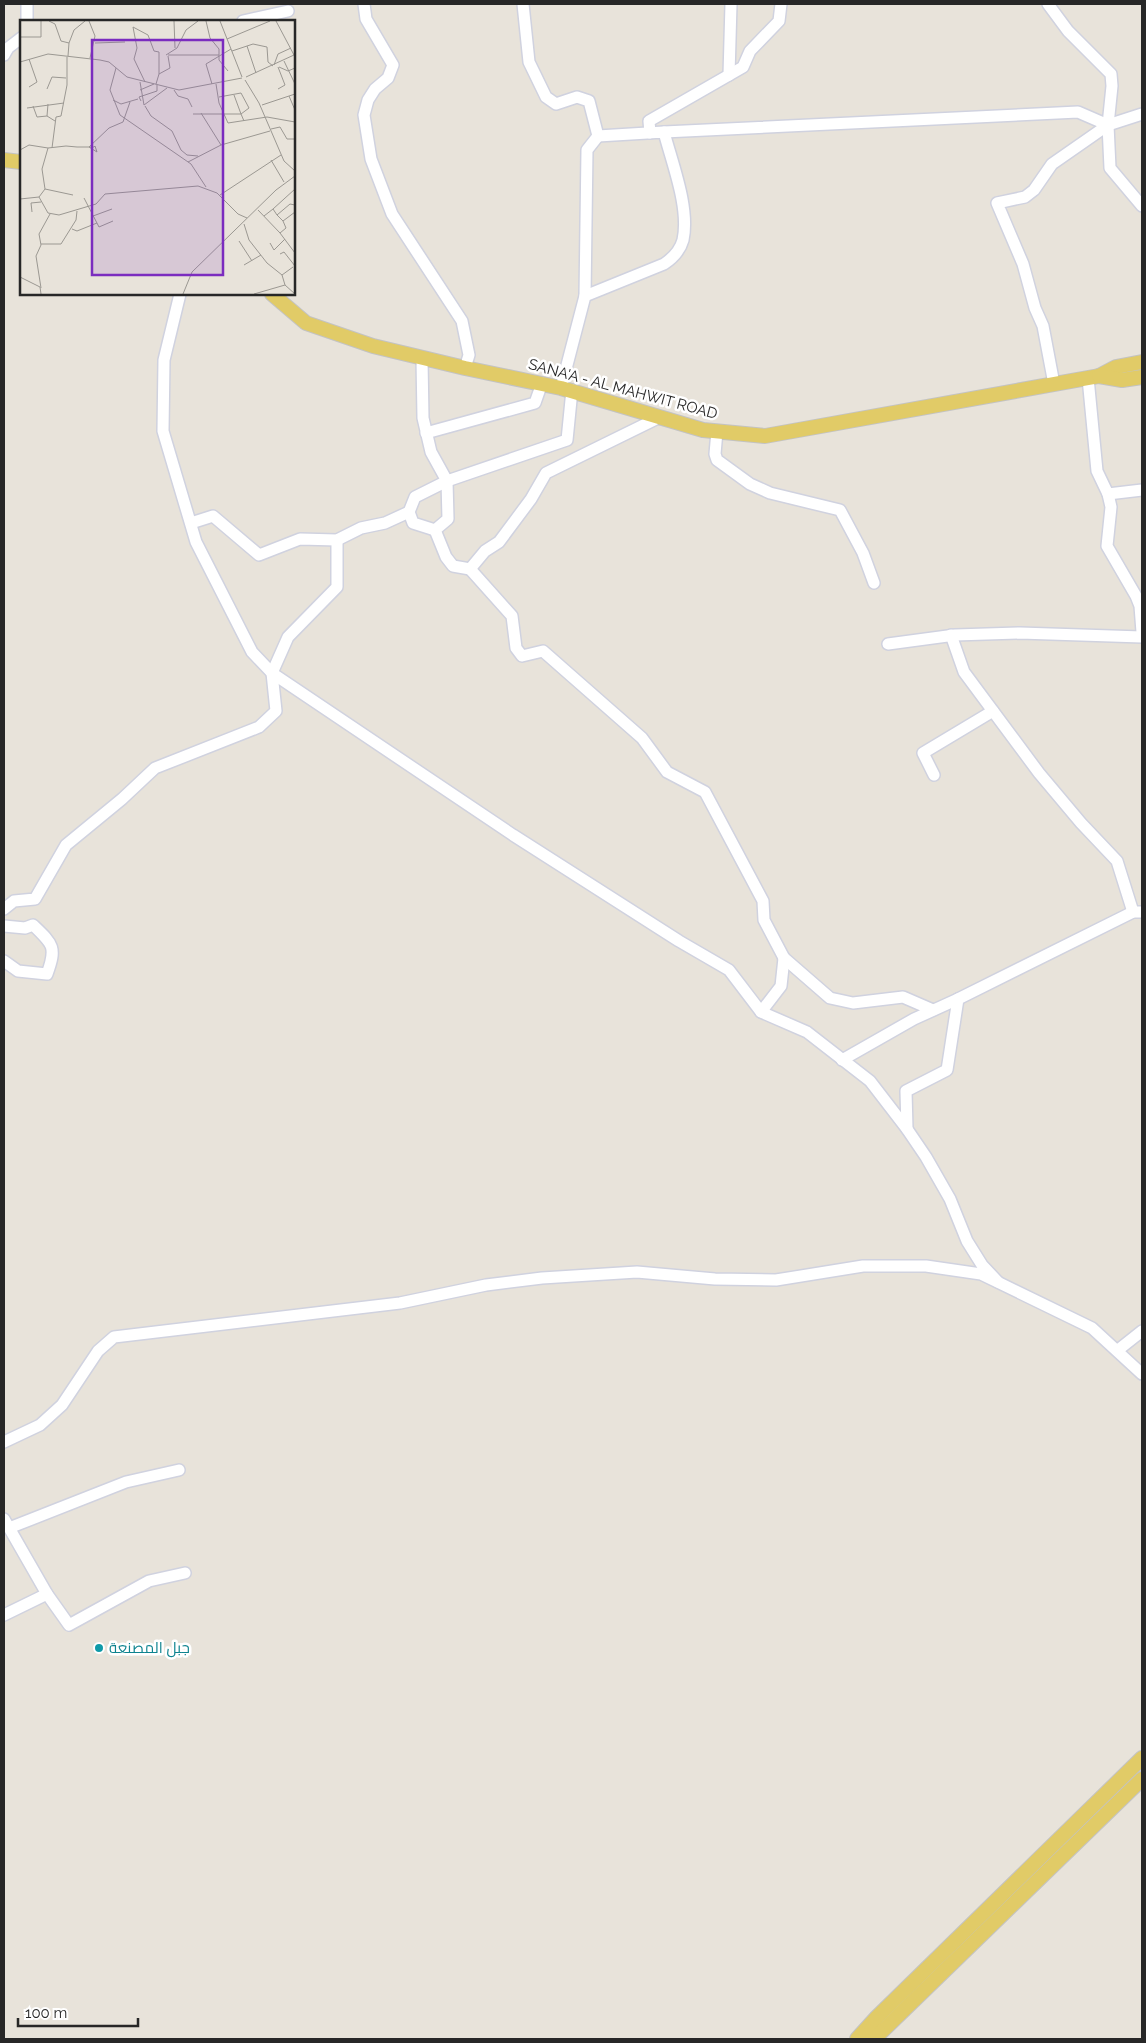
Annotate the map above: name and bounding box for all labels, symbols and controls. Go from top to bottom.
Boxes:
inset map [20,20,295,295]
street label: SANA'A - AL MAHWIT ROAD [526,355,720,423]
place label: جبل المصنعة [109,1639,190,1658]
marker: جبل المصنعة [93,1642,105,1654]
scale bar [18,1996,138,2028]
text: 100 m [25,2004,67,2022]

